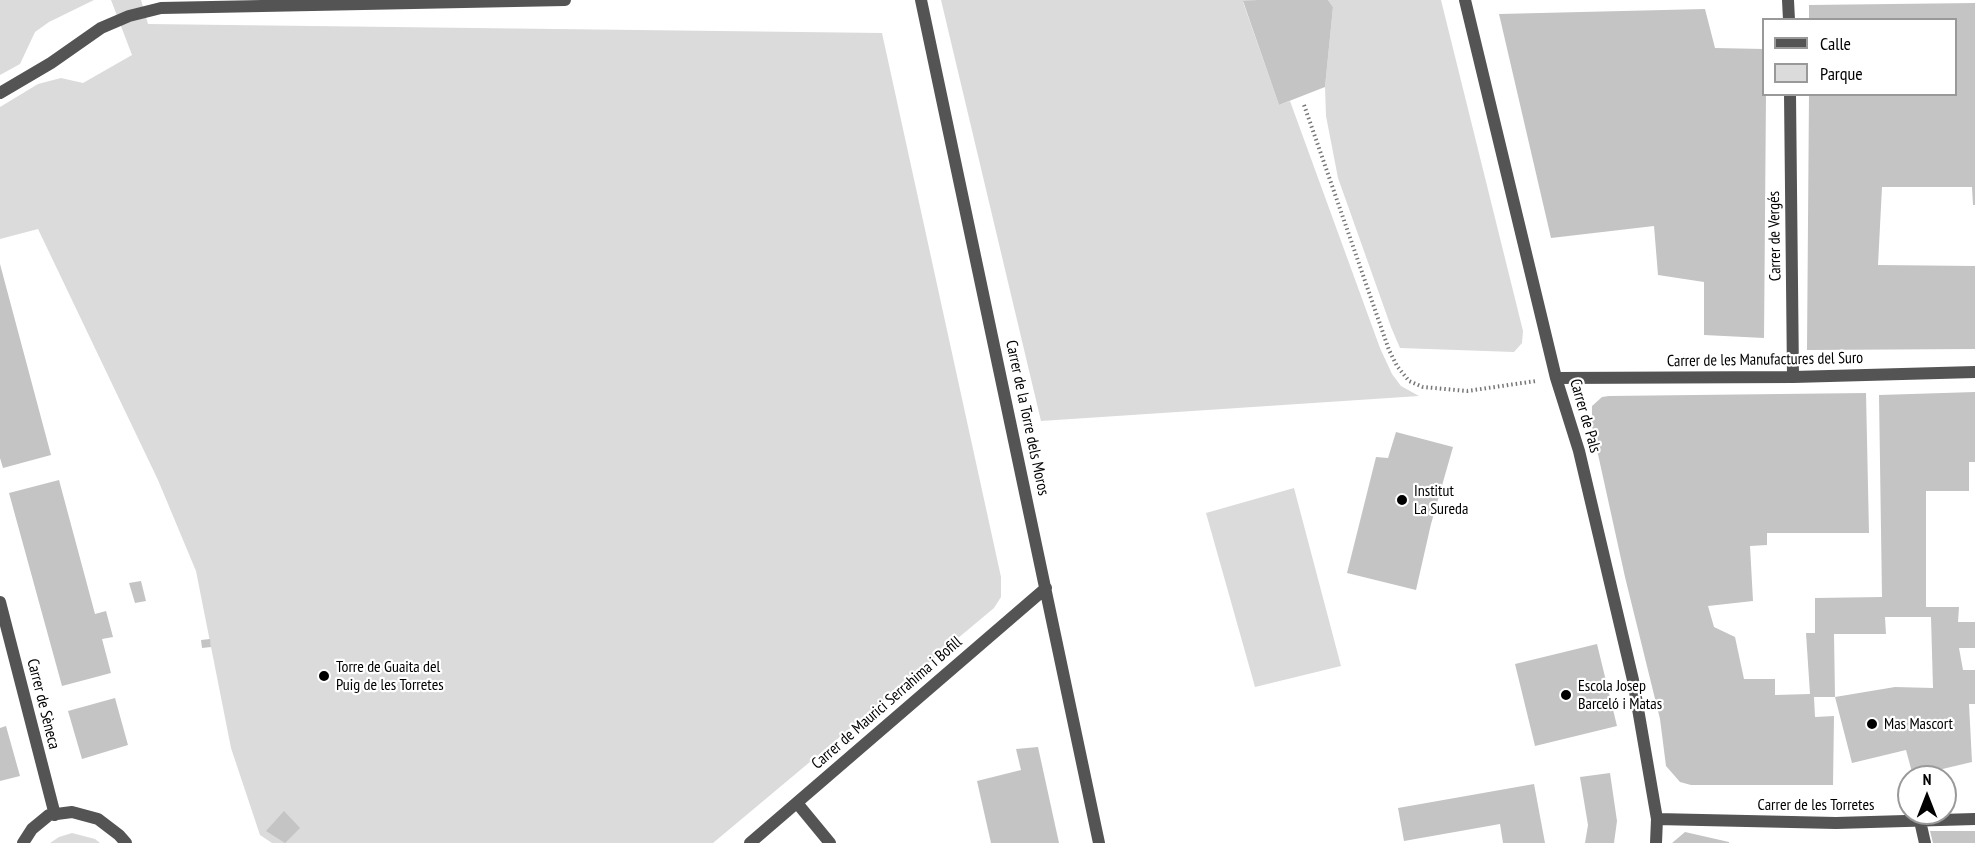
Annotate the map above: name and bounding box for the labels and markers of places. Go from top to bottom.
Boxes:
place label: Institut La Sureda [1414,481,1468,519]
marker: Institut La Sureda [1395,493,1409,507]
place label: Torre de Guaita del Puig de les Torretes [336,657,444,695]
marker: Torre de Guaita del Puig de les Torretes [317,669,331,683]
place label: Escola Josep Barceló i Matas [1578,676,1662,714]
marker: Escola Josep Barceló i Matas [1559,688,1573,702]
place label: Mas Mascort [1884,714,1953,734]
marker: Mas Mascort [1865,717,1879,731]

